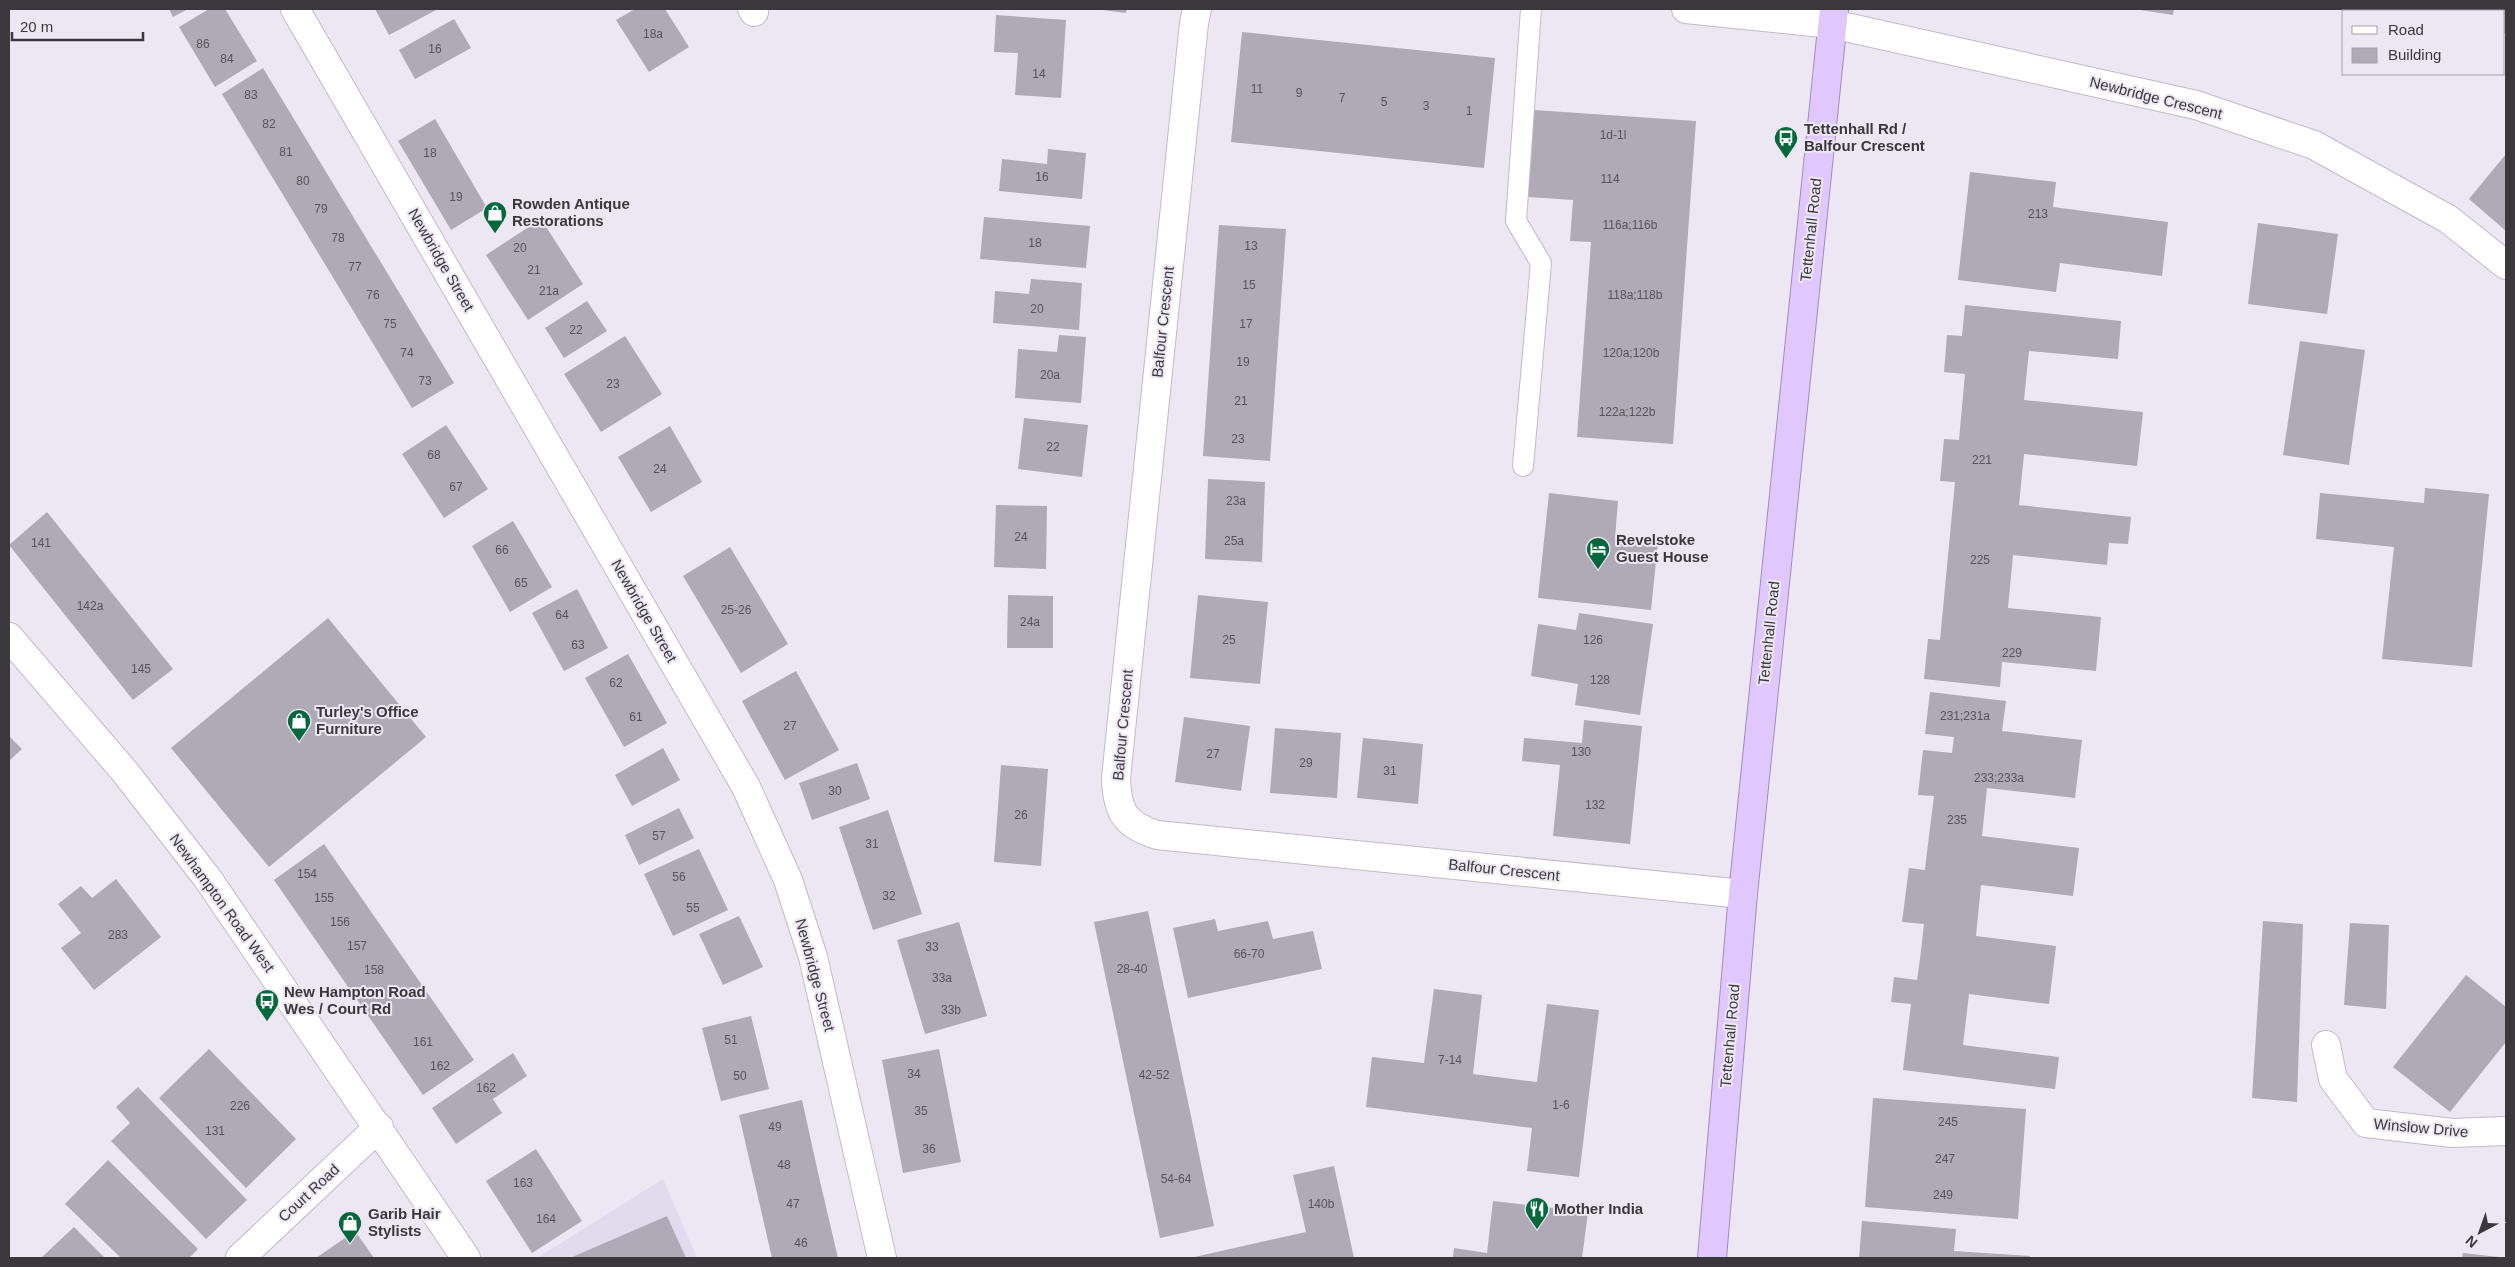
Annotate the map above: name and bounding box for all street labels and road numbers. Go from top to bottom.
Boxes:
street label: Newbridge Crescent [2088,73,2225,122]
street label: Tettenhall Road [1797,177,1824,283]
street label: Newbridge Street [405,205,478,315]
street label: Balfour Crescent [1148,265,1177,378]
street label: Newbridge Street [608,556,681,666]
street label: Tettenhall Road [1755,580,1782,686]
street label: Balfour Crescent [1109,668,1136,781]
street label: Newhampton Road West [167,830,279,976]
street label: Balfour Crescent [1448,855,1561,884]
street label: Newbridge Street [792,917,839,1034]
street label: Tettenhall Road [1716,983,1743,1089]
street label: Winslow Drive [2373,1115,2469,1140]
street label: Court Road [275,1160,343,1225]

